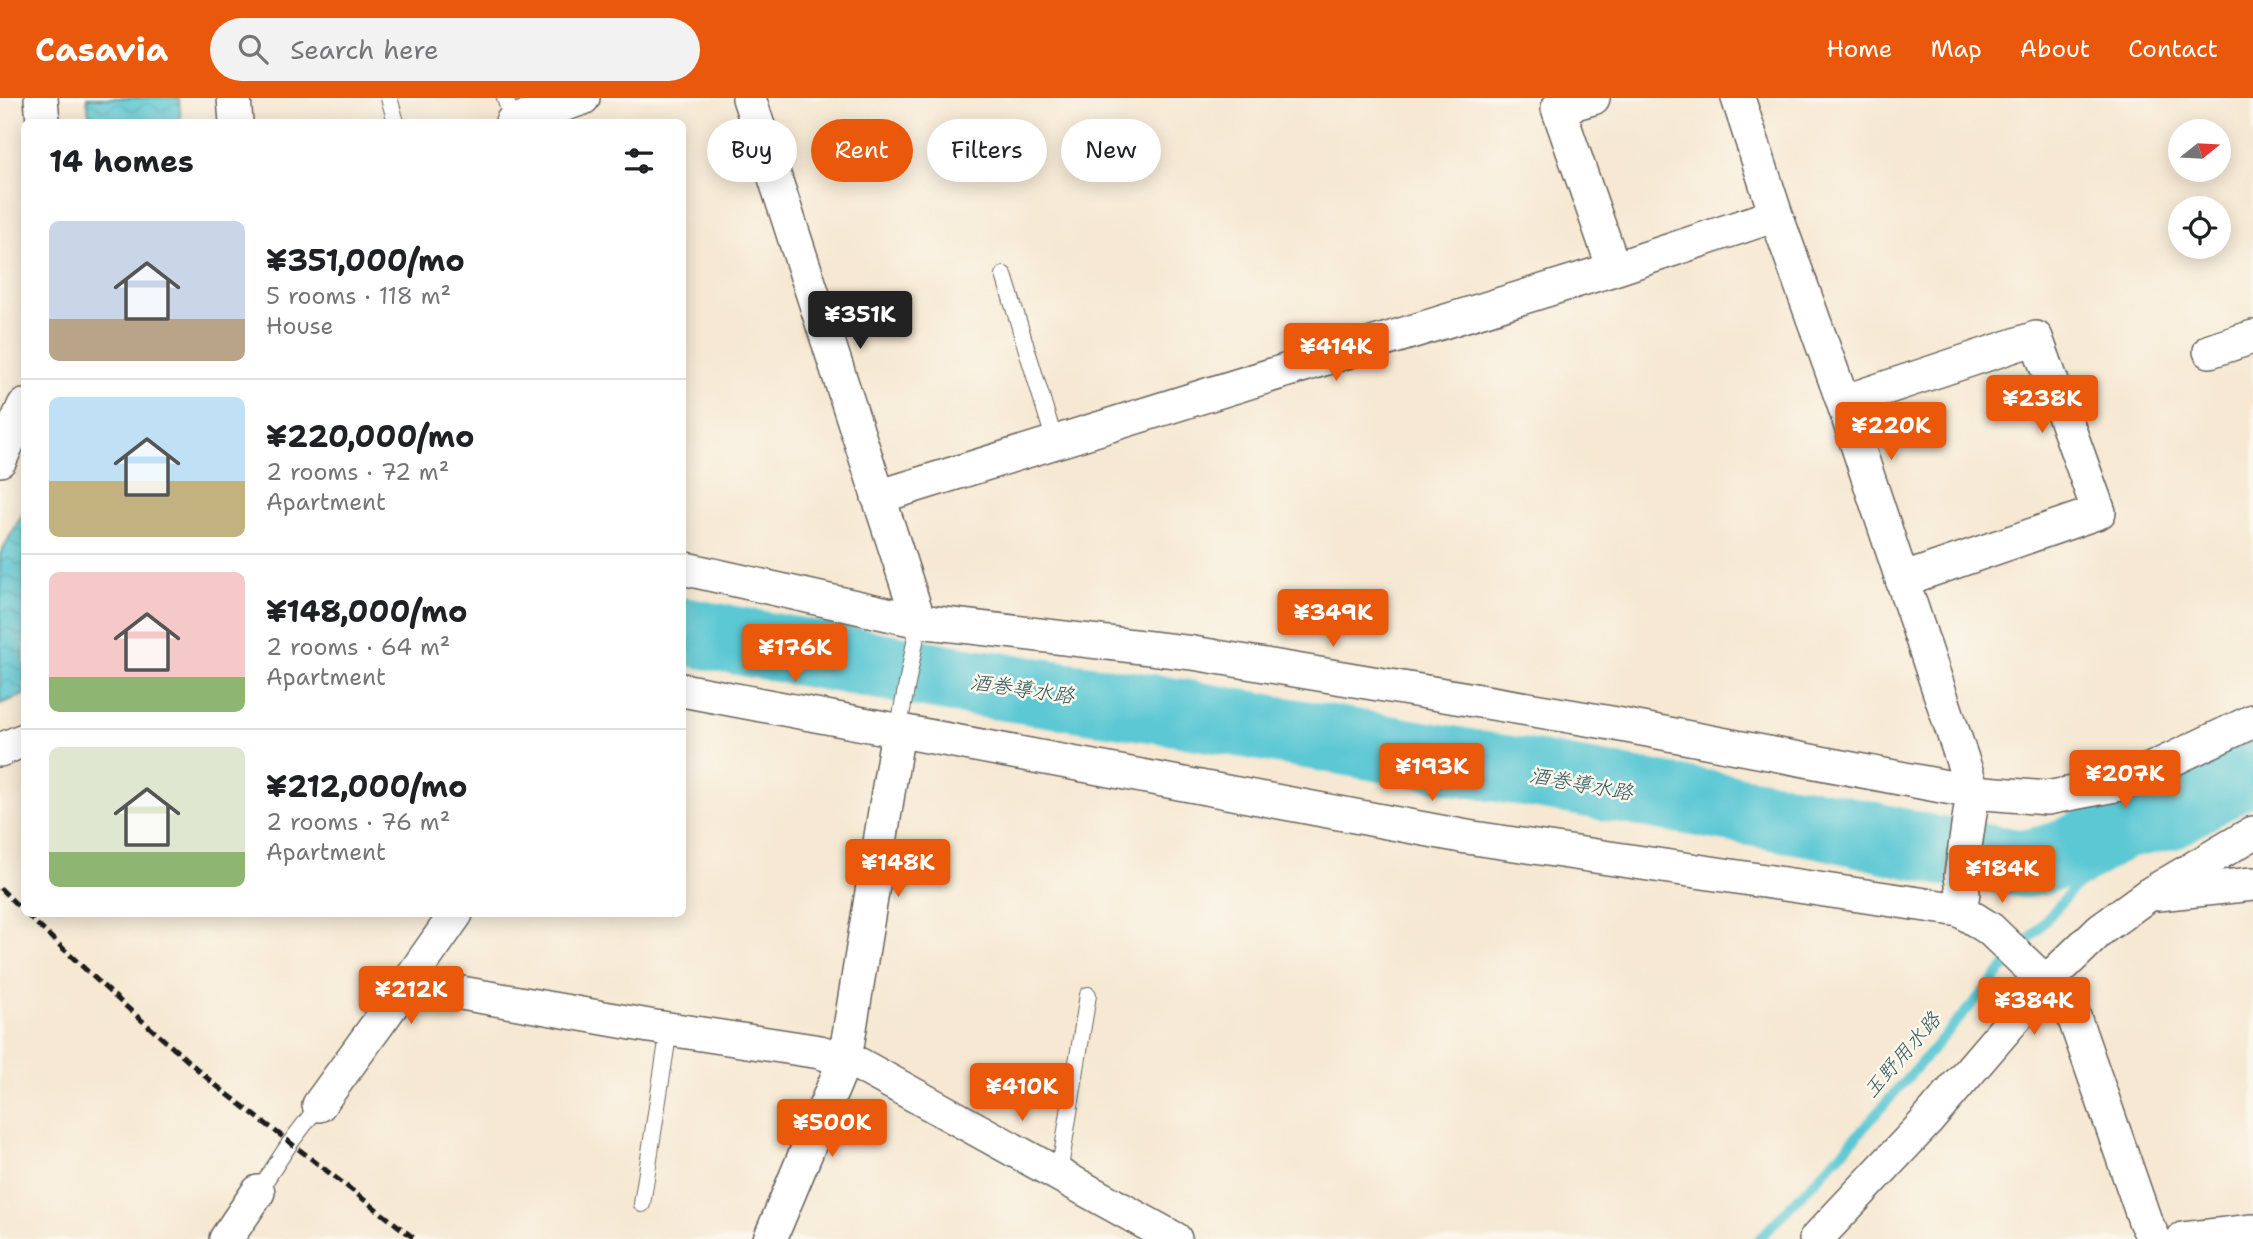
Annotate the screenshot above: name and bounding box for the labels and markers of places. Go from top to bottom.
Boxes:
pin: ¥351K [811,292,909,351]
pin: ¥414K [1287,324,1385,383]
pin: ¥238K [1993,376,2091,435]
pin: ¥220K [1842,402,1940,462]
pin: ¥349K [1284,589,1382,649]
pin: ¥176K [746,624,844,684]
pin: ¥193K [1383,744,1481,803]
pin: ¥207K [2076,750,2174,810]
pin: ¥148K [849,840,947,899]
pin: ¥184K [1953,846,2051,905]
pin: ¥212K [362,967,460,1026]
pin: ¥384K [1985,978,2083,1037]
pin: ¥410K [973,1063,1071,1123]
pin: ¥500K [783,1100,881,1159]

